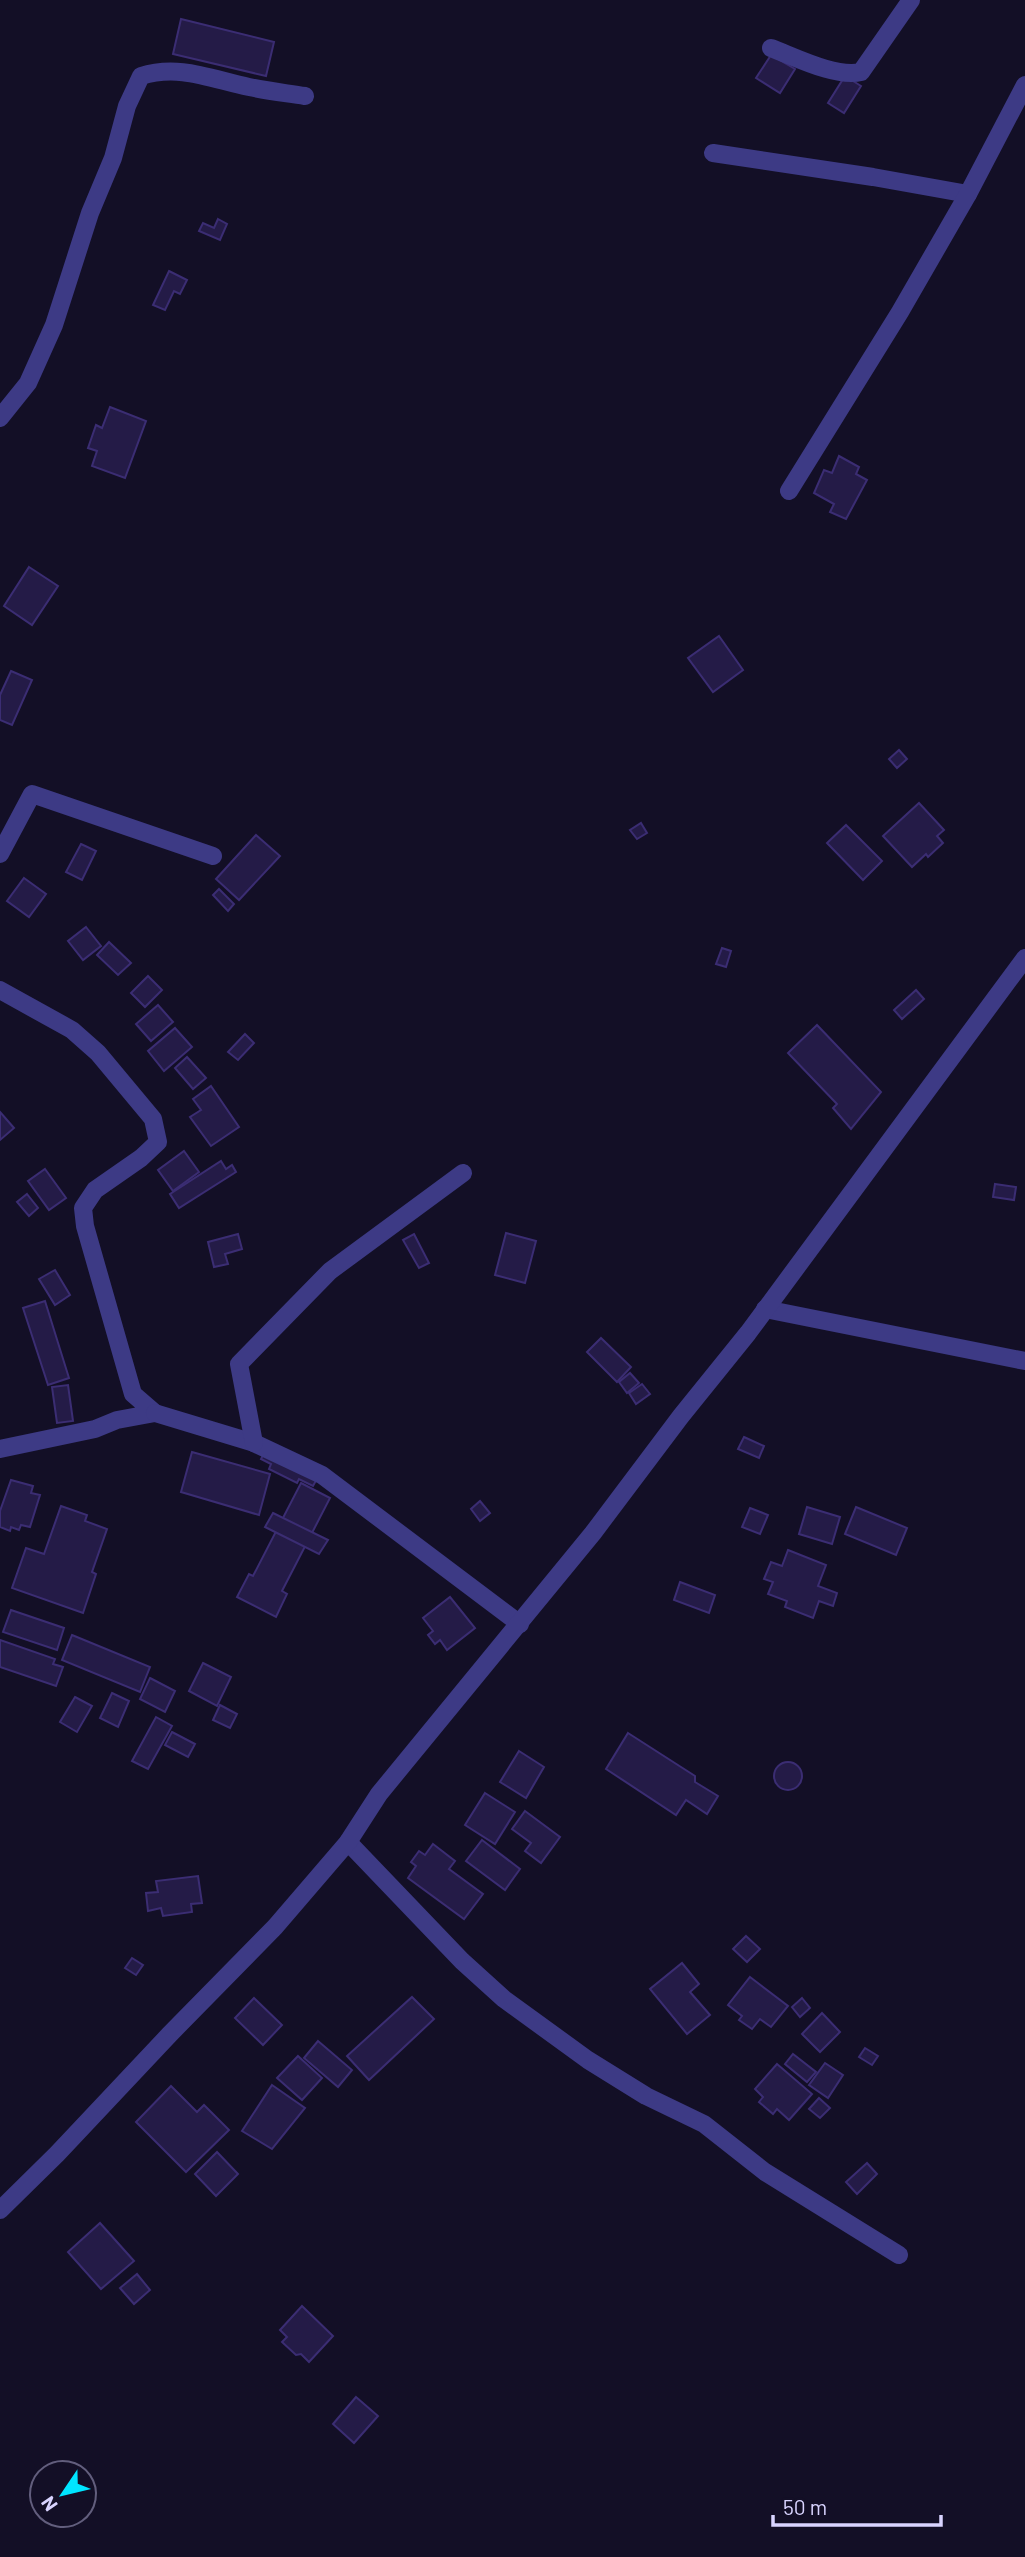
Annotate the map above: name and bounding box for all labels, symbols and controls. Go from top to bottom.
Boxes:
north arrow [28,2459,98,2529]
scale bar [773,2484,941,2528]
text: N [36,2492,62,2516]
text: 50 m [783,2494,827,2519]

